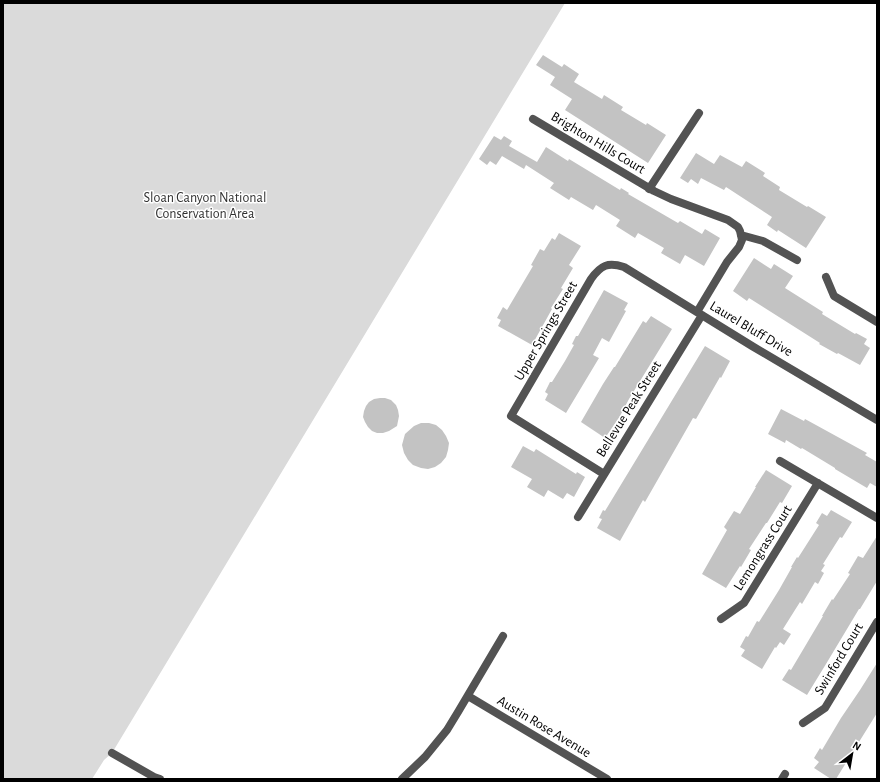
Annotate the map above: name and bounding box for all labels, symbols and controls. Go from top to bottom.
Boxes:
street label: Brighton Hills Court [548,109,648,177]
park label: Sloan Canyon National Conservation Area [144,191,266,221]
street label: Upper Springs Street [512,279,580,383]
street label: Laurel Bluff Drive [707,299,795,359]
street label: Bellevue Peak Street [594,358,664,459]
street label: Lemongrass Court [731,503,795,593]
street label: Swinford Court [812,620,866,697]
street label: Austin Rose Avenue [495,694,593,760]
north arrow [832,734,872,774]
text: N [851,739,863,753]

